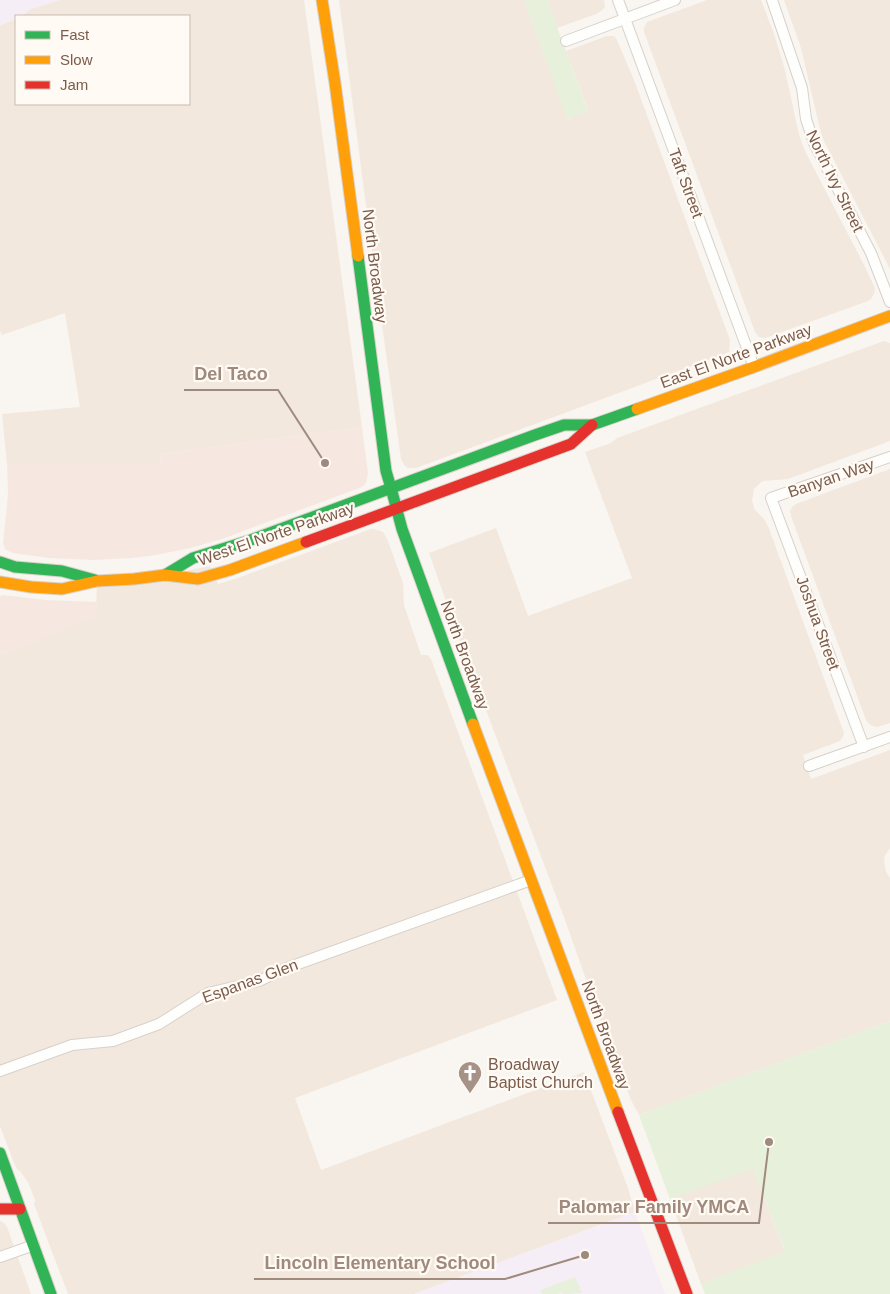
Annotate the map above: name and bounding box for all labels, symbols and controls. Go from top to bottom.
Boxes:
legend [15,15,190,105]
text: Fast [60,26,90,43]
text: Slow [60,51,93,68]
text: Jam [60,76,88,93]
street label: North Ivy Street [803,127,867,235]
street label: Taft Street [666,146,707,221]
street label: North Broadway [360,208,390,324]
street label: East El Norte Parkway [658,321,814,391]
callout: Del Taco [184,357,278,390]
text: Del Taco [194,364,268,384]
street label: Banyan Way [786,455,876,501]
street label: West El Norte Parkway [196,499,356,569]
street label: Joshua Street [793,574,843,673]
street label: North Broadway [437,598,493,712]
street label: Espanas Glen [200,956,300,1006]
street label: North Broadway [578,978,634,1092]
place label: Broadway Baptist Church [488,1056,593,1091]
church icon: Broadway Baptist Church [457,1060,483,1094]
callout: Palomar Family YMCA [548,1190,759,1223]
text: Palomar Family YMCA [559,1197,749,1217]
callout: Lincoln Elementary School [254,1246,505,1279]
text: Lincoln Elementary School [264,1253,496,1273]

